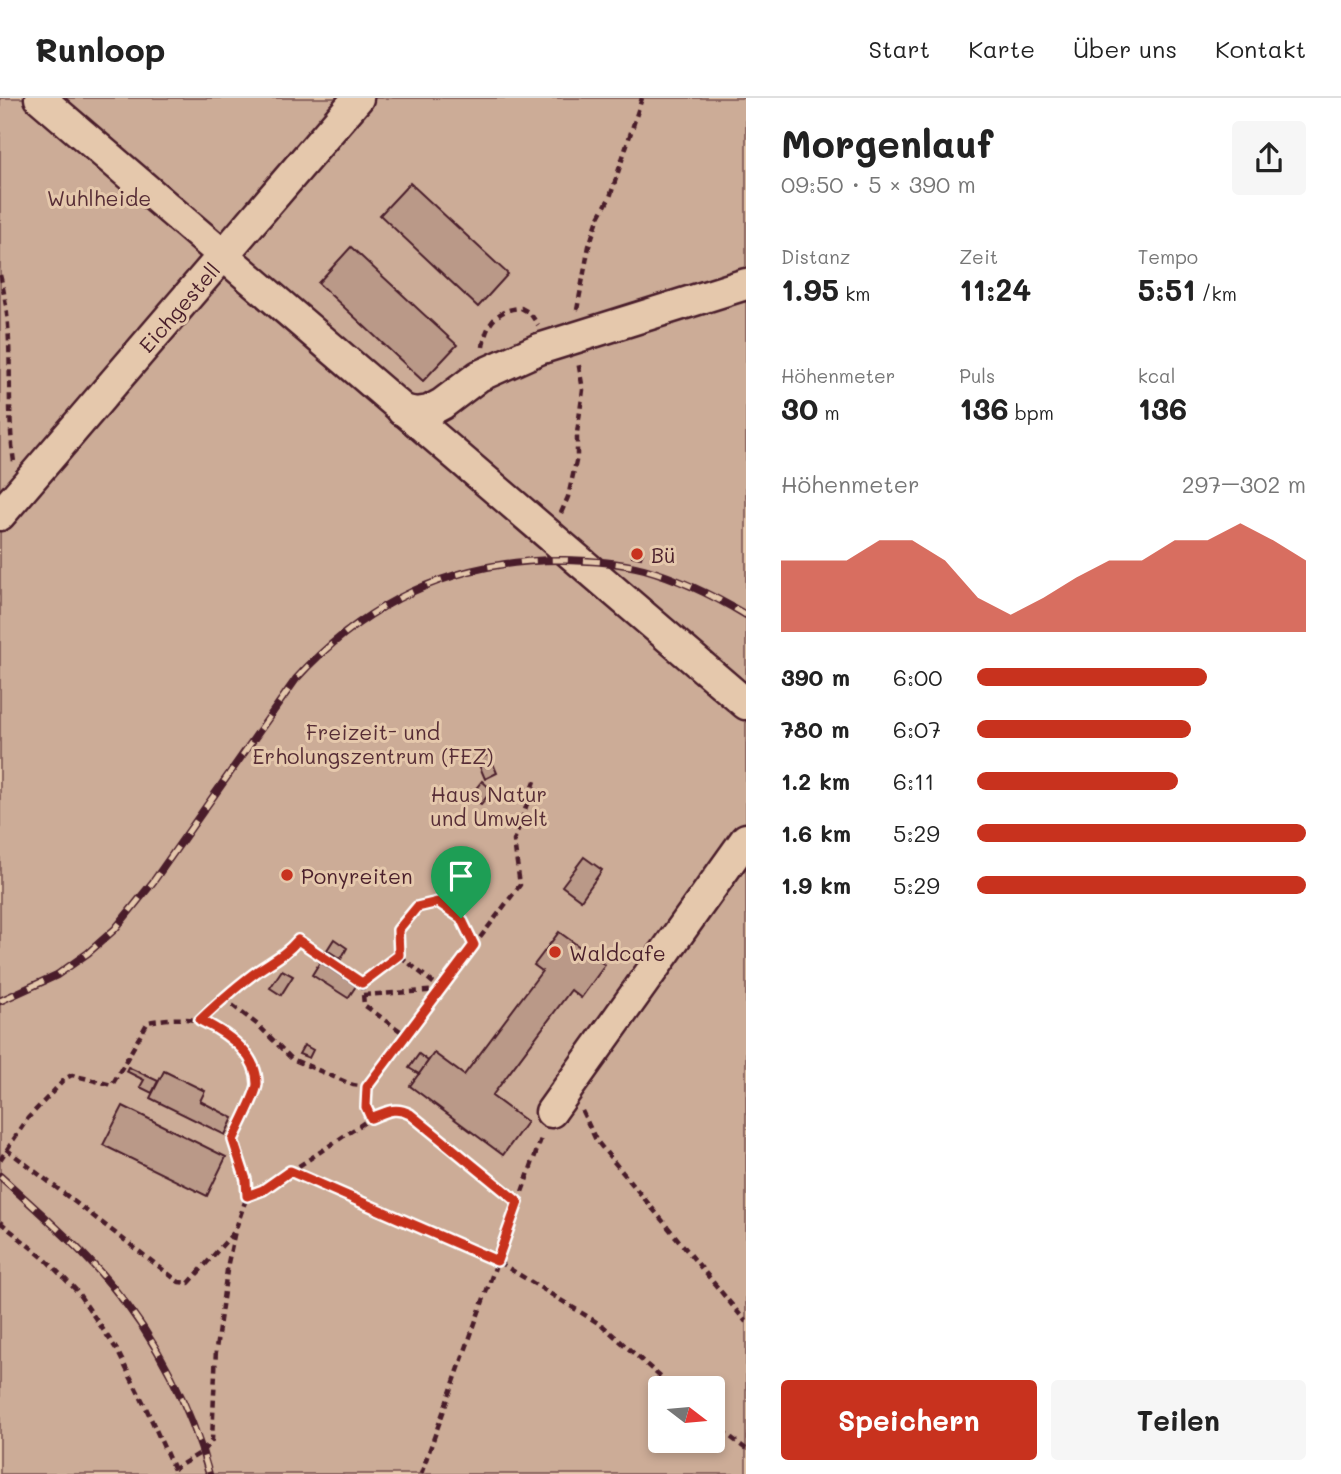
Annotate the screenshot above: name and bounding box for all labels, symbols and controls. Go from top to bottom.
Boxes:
text: Runloop [35,27,165,70]
text: Start [868,33,930,64]
text: Karte [968,33,1035,64]
text: Über uns [1073,33,1177,64]
text: Kontakt [1215,33,1306,64]
text: Morgenlauf [781,118,993,168]
button: share [1232,121,1306,195]
text: 09:50 · 5 × 390 m [781,169,976,199]
park label: Wuhlheide [47,184,151,211]
text: Distanz [781,244,850,269]
text: Zeit [959,244,998,269]
text: Tempo [1138,244,1198,269]
street label: Eichgestell [132,256,226,358]
text: 1.95 [781,269,839,309]
text: 11:24 [959,269,1031,309]
text: 5:51 [1138,269,1196,309]
text: km [839,281,870,306]
text: /km [1196,281,1237,306]
text: Höhenmeter [781,363,895,388]
text: Puls [959,363,995,388]
text: kcal [1138,363,1176,388]
text: 30 [781,388,818,428]
text: 136 [959,388,1009,428]
text: 136 [1138,388,1187,428]
text: m [818,400,840,425]
text: bpm [1009,400,1054,425]
text: Höhenmeter [781,469,919,499]
text: 297–302 m [1182,469,1306,499]
place label: Bü [651,541,676,568]
marker: Bü [629,546,645,562]
text: 390 m [781,662,850,692]
text: 6:00 [893,662,942,692]
text: 780 m [781,714,849,744]
text: 6:07 [893,714,941,744]
park label: Freizeit- und Erholungszentrum (FEZ) [253,718,493,769]
text: 1.2 km [781,766,850,796]
text: 6:11 [893,766,935,796]
park label: Haus Natur und Umwelt [430,780,548,831]
text: 1.6 km [781,818,851,848]
text: 5:29 [893,818,940,848]
pin [431,846,491,918]
icon: arrive [442,857,480,895]
place label: Ponyreiten [301,862,413,889]
marker: Ponyreiten [279,867,295,883]
text: 1.9 km [781,870,851,900]
text: 5:29 [893,870,940,900]
place label: Waldcafe [569,939,666,966]
marker: Waldcafe [547,944,563,960]
north arrow [648,1376,724,1452]
map controls [648,1376,725,1453]
button: Speichern [781,1380,1037,1460]
button: Teilen [1051,1380,1306,1460]

